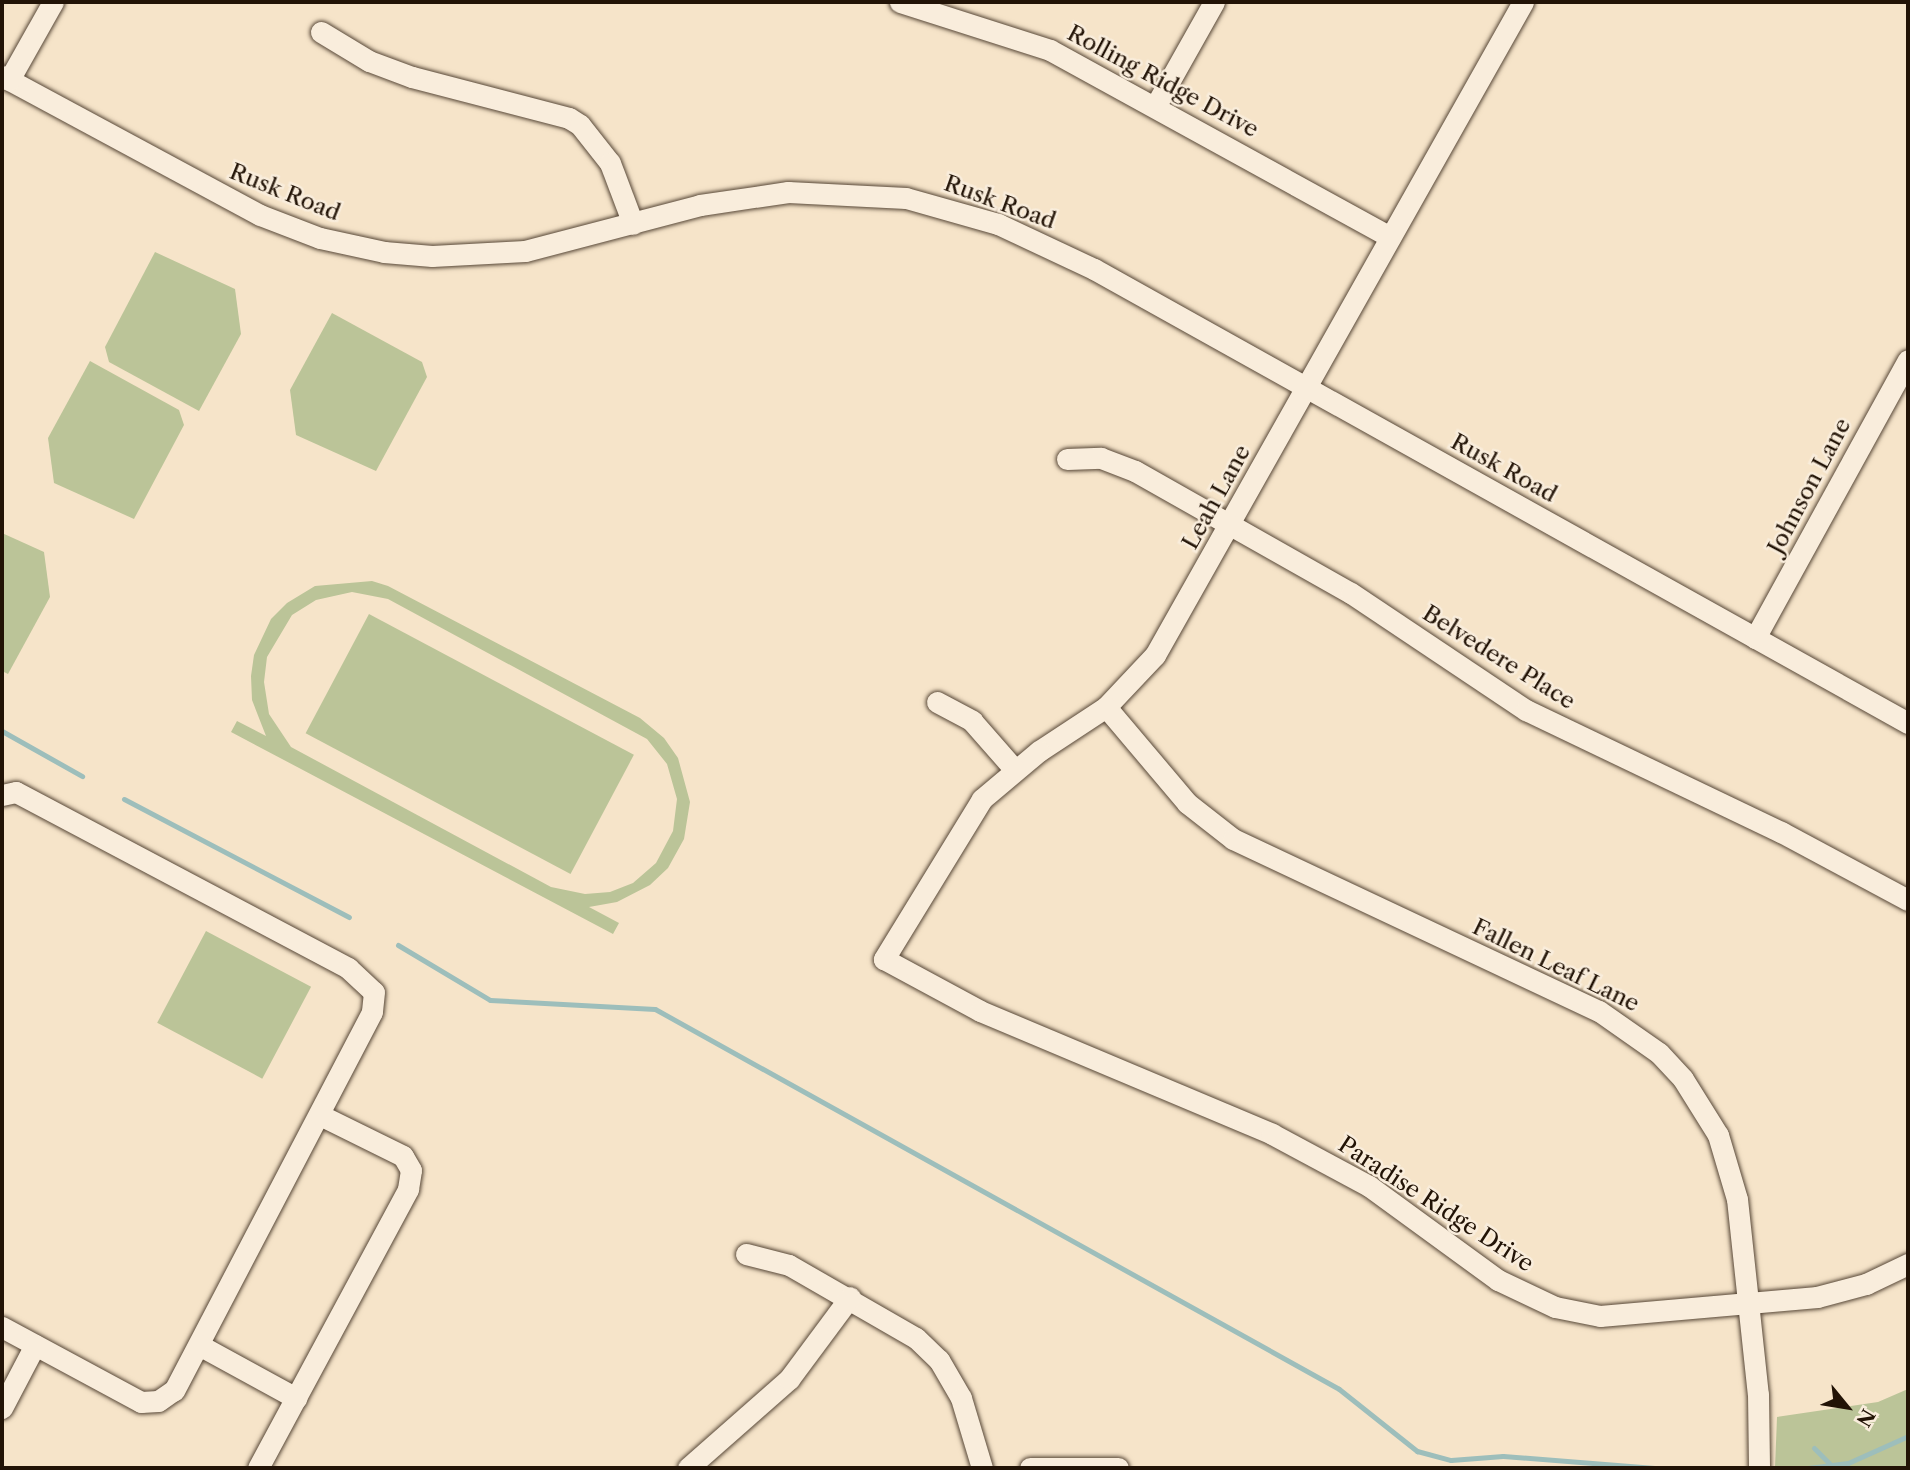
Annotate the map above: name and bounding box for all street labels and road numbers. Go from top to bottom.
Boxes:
street label: Rolling Ridge Drive [1063,19,1263,143]
street label: Rusk Road [225,157,345,227]
street label: Rusk Road [940,169,1060,235]
street label: Johnson Lane [1762,413,1856,559]
street label: Rusk Road [1446,427,1562,509]
street label: Leah Lane [1176,440,1256,554]
street label: Belvedere Place [1418,599,1580,715]
street label: Fallen Leaf Lane [1468,913,1644,1017]
street label: Paradise Ridge Drive [1333,1131,1539,1277]

